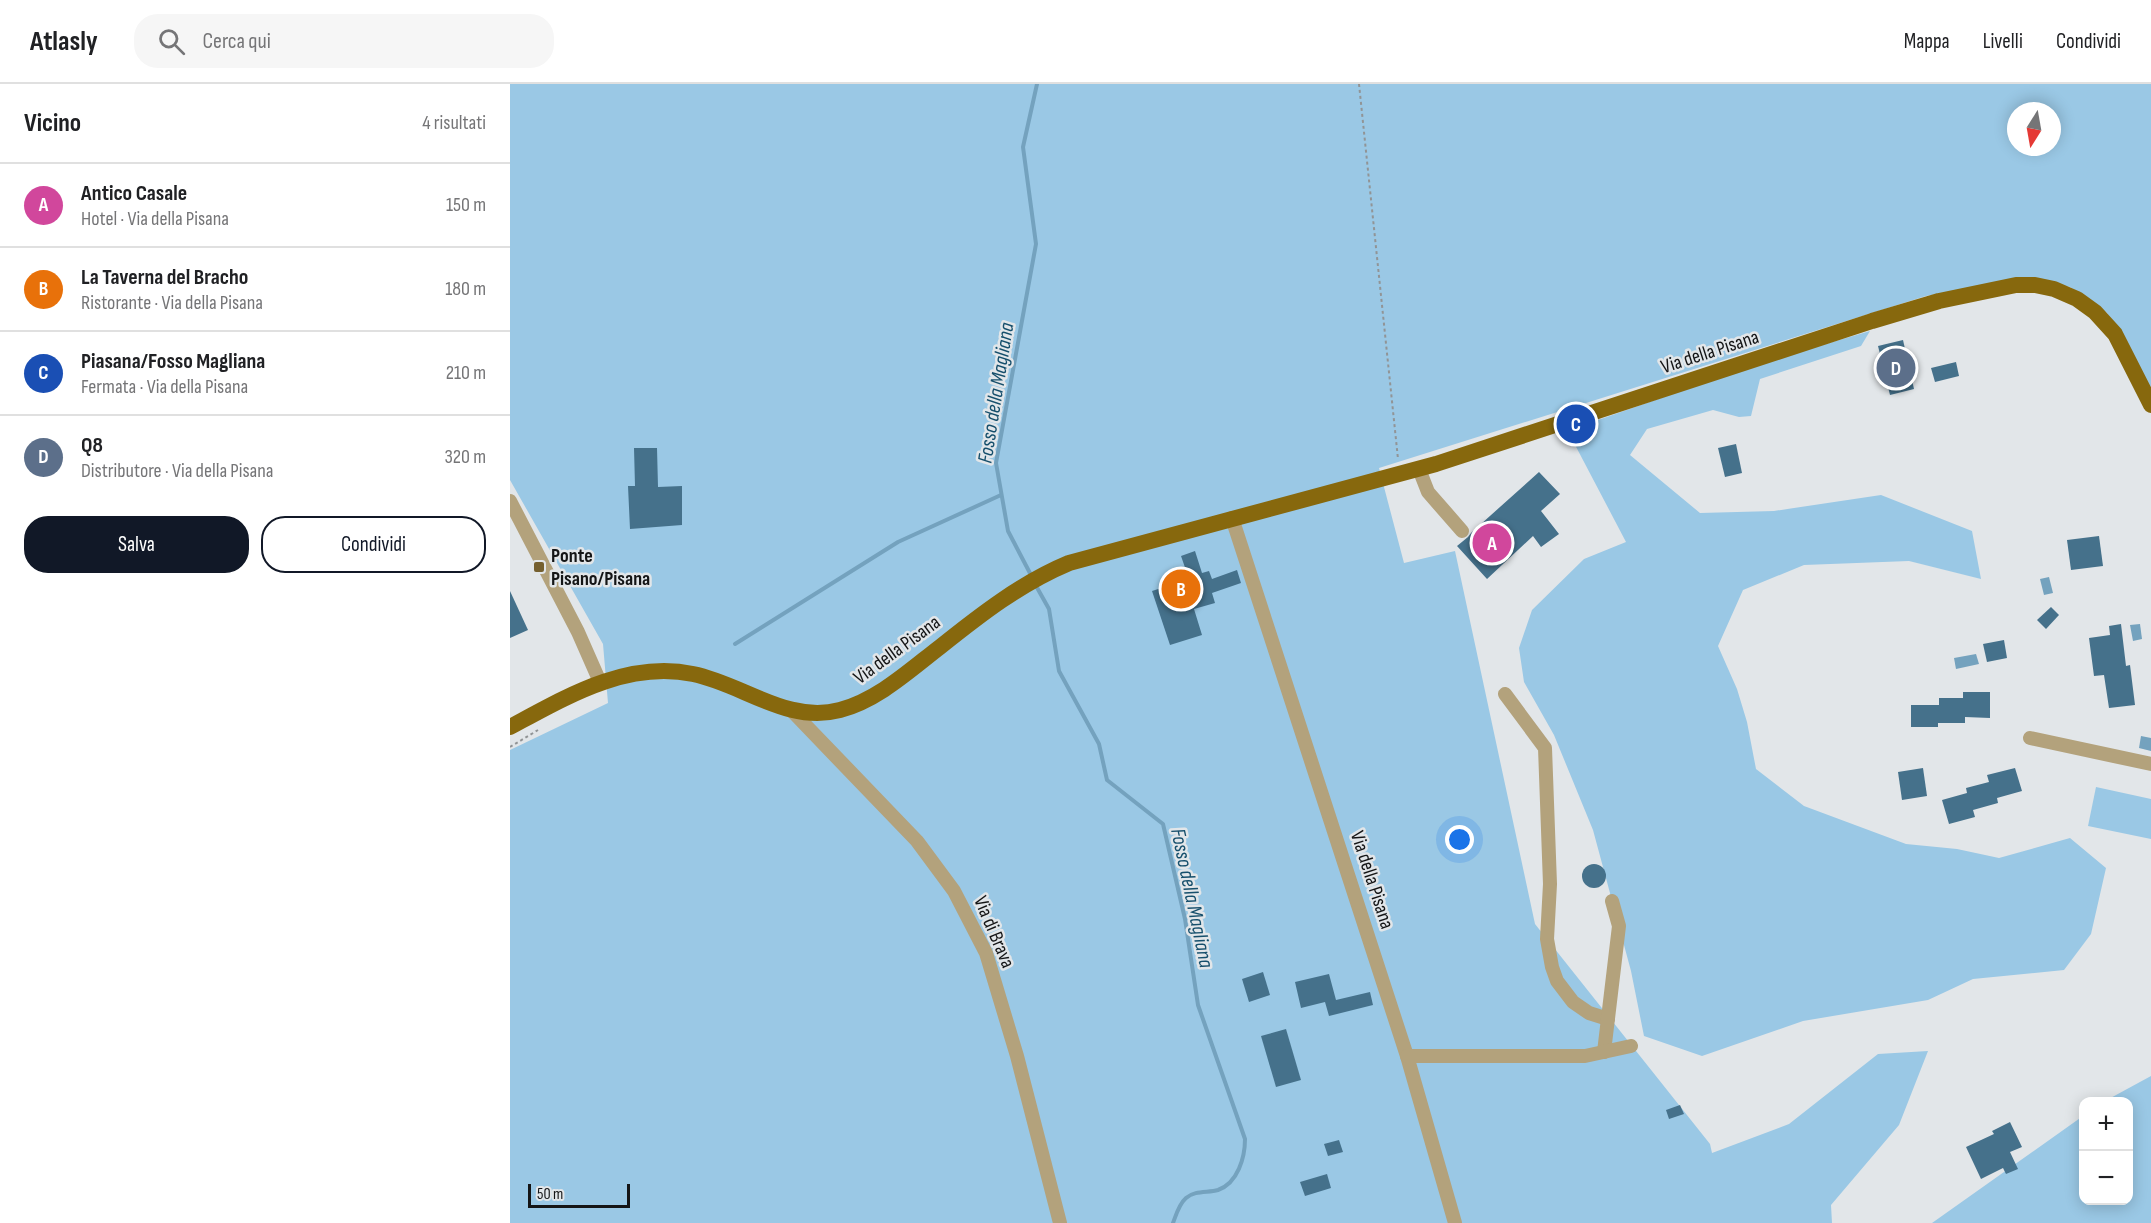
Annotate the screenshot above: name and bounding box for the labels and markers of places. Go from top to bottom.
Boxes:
pin: D [1876,346,1916,390]
pin: C [1556,402,1596,446]
pin: A [1472,520,1512,566]
place label: Ponte Pisano/Pisana [551,544,650,591]
marker: Ponte Pisano/Pisana [532,560,546,574]
pin: B [1162,566,1200,612]

